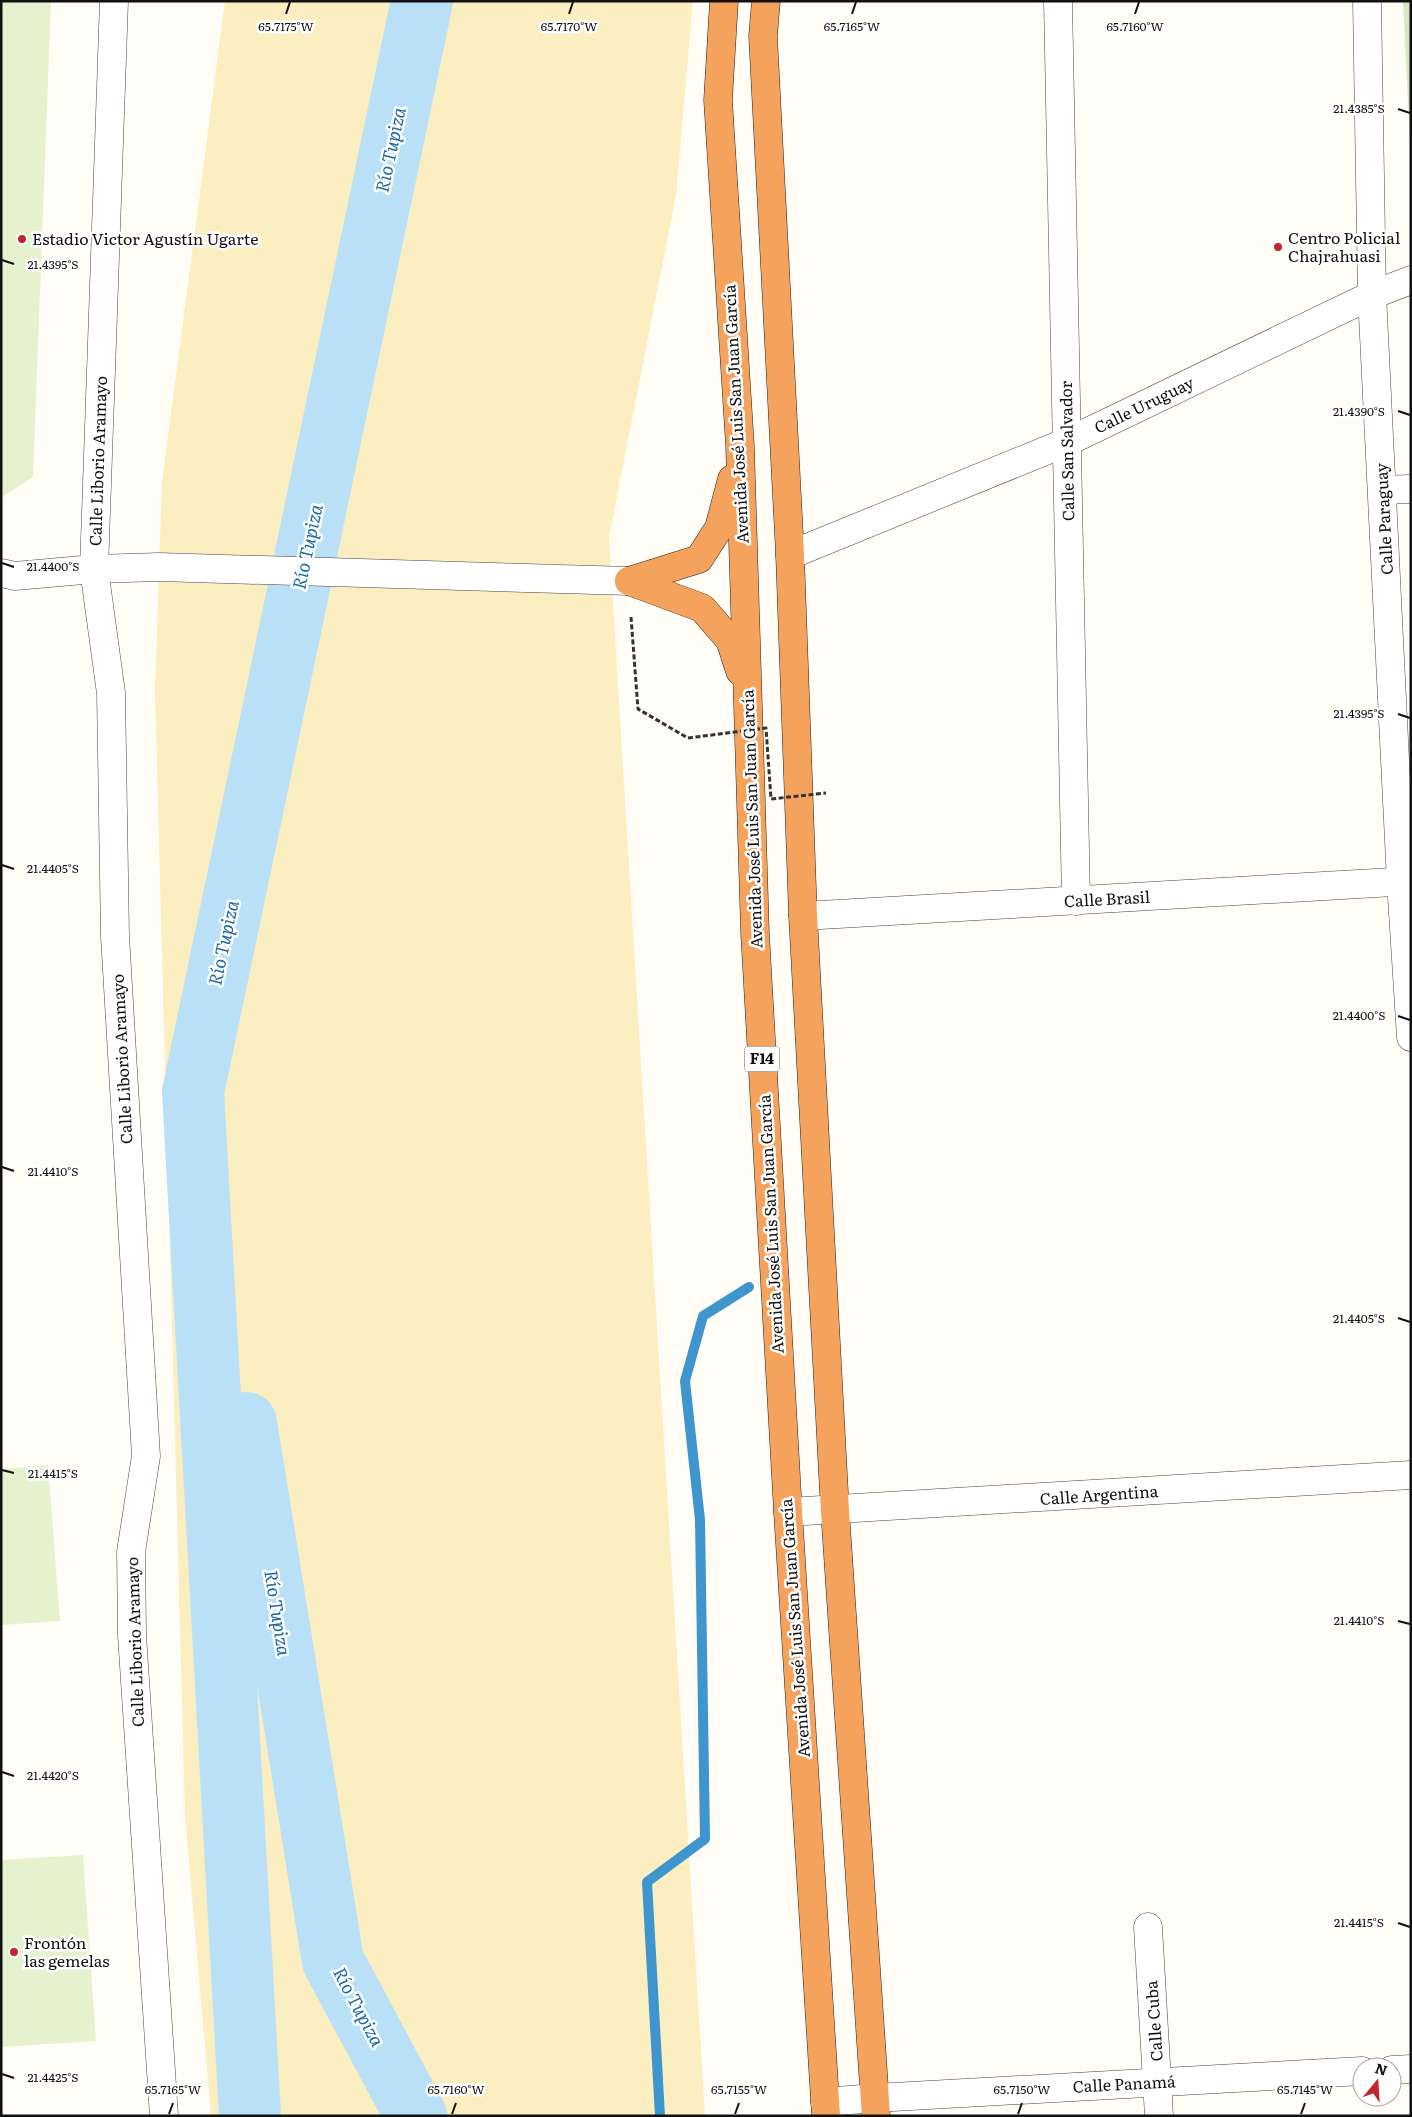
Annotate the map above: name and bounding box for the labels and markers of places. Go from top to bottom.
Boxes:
place label: Centro Policial Chajrahuasi [1288,225,1400,267]
place label: Estadio Victor Agustín Ugarte [32,226,258,250]
marker: Estadio Victor Agustín Ugarte [16,233,28,245]
marker: Centro Policial Chajrahuasi [1272,241,1284,253]
place label: Frontón las gemelas [24,1930,110,1972]
marker: Frontón las gemelas [8,1946,20,1958]

